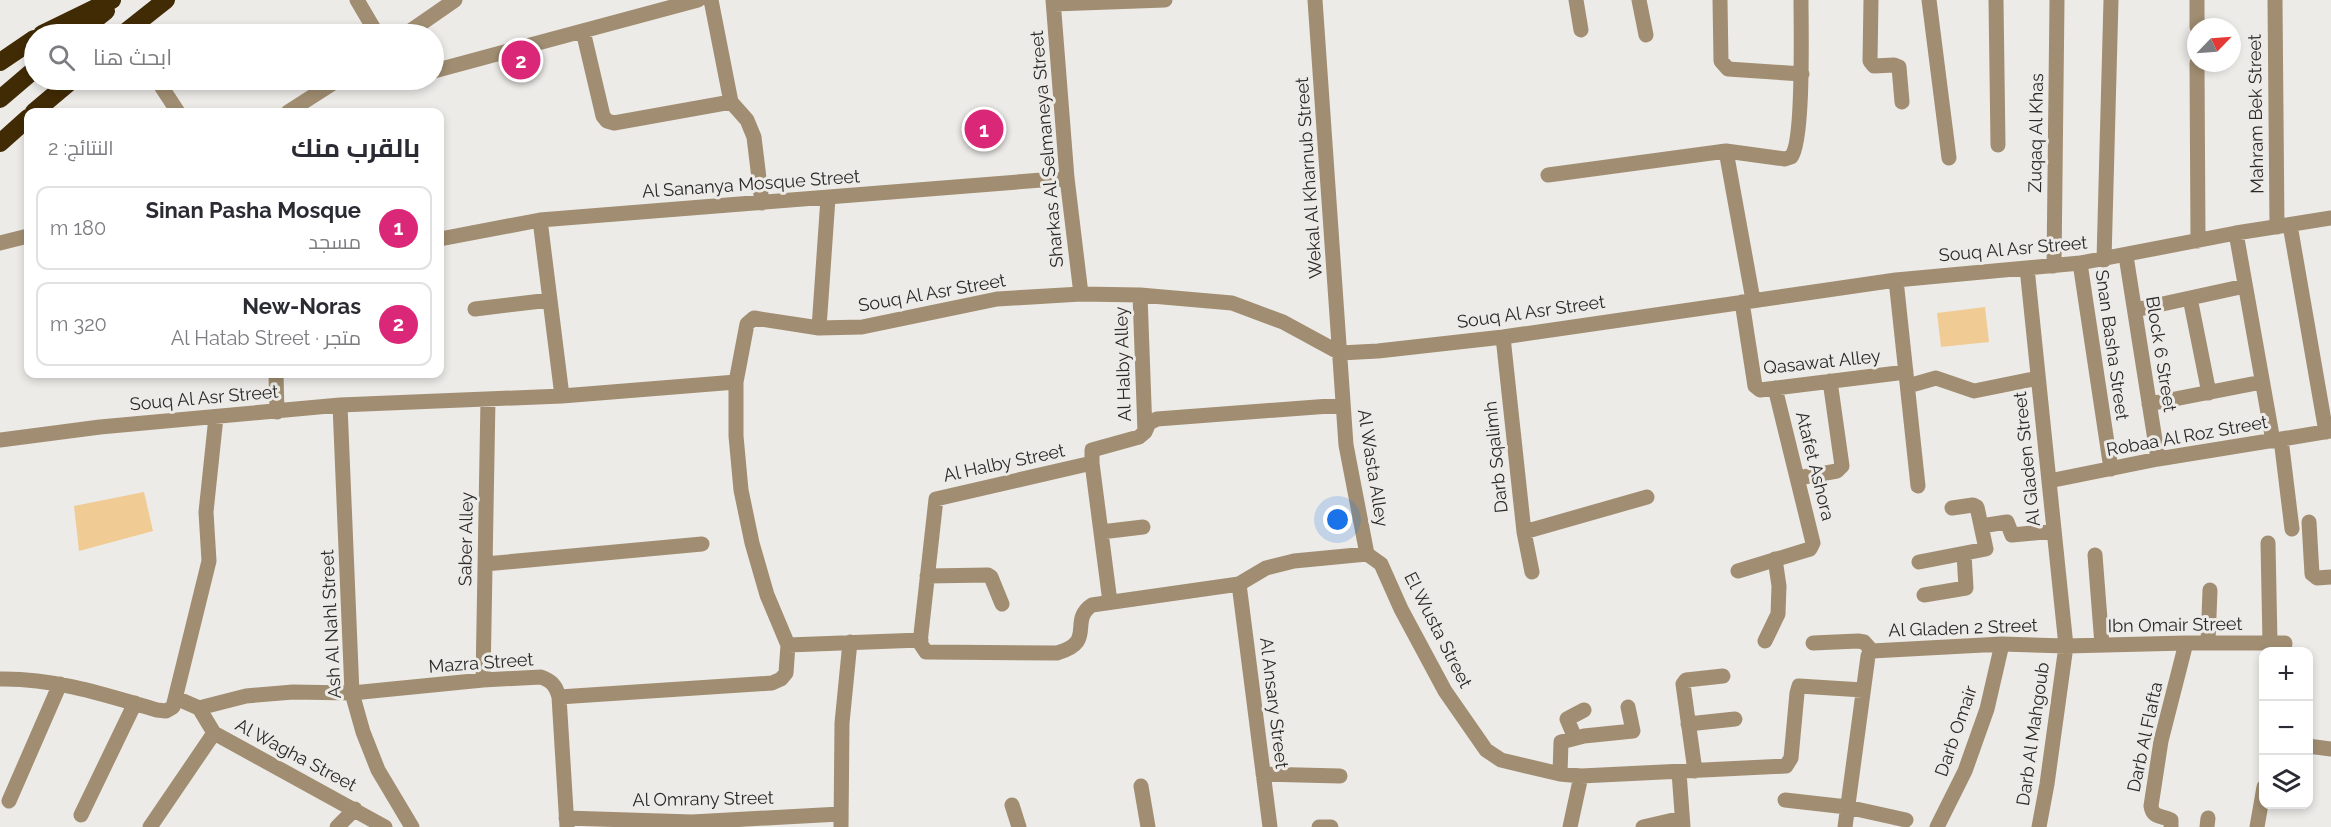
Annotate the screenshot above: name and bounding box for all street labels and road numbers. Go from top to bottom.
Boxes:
street label: Sharkas Al Selmaneya Street [1026,30,1067,269]
street label: Mahram Bek Street [2244,34,2267,194]
street label: Zuqaq Al Khas [2024,73,2047,193]
street label: Wekal Al Kharnub Street [1291,77,1326,280]
street label: Al Sananya Mosque Street [641,165,861,202]
street label: Souq Al Asr Street [1938,232,2088,265]
street label: Snan Basha Street [2092,268,2133,421]
street label: Souq Al Asr Street [857,269,1007,316]
street label: Souq Al Asr Street [1456,291,1606,332]
street label: Block 6 Street [2142,295,2181,413]
street label: Al Halby Alley [1110,306,1135,422]
street label: Qasawat Alley [1762,345,1882,378]
street label: Souq Al Asr Street [129,381,279,414]
street label: Al Gladen Street [2009,391,2044,528]
street label: Darb Sqalimh [1479,400,1512,514]
street label: Al Wasta Alley [1354,408,1393,528]
street label: Atafet Ashora [1792,409,1839,523]
street label: Robaa Al Roz Street [2105,411,2269,460]
street label: Al Halby Street [941,439,1067,486]
street label: Saber Alley [454,491,477,586]
street label: Ash Al Nahl Street [316,549,345,699]
street label: El Wusta Street [1400,568,1477,691]
street label: Ibn Omair Street [2107,613,2243,636]
street label: Al Gladen 2 Street [1888,614,2038,641]
street label: Al Ansary Street [1256,636,1293,770]
street label: Mazra Street [428,648,534,677]
street label: Darb Al Mahgoub [2012,661,2053,807]
street label: Darb Al Flafta [2123,680,2166,794]
street label: Darb Omair [1930,682,1981,779]
street label: Al Wagha Street [232,714,360,795]
street label: Al Omrany Street [632,787,774,810]

